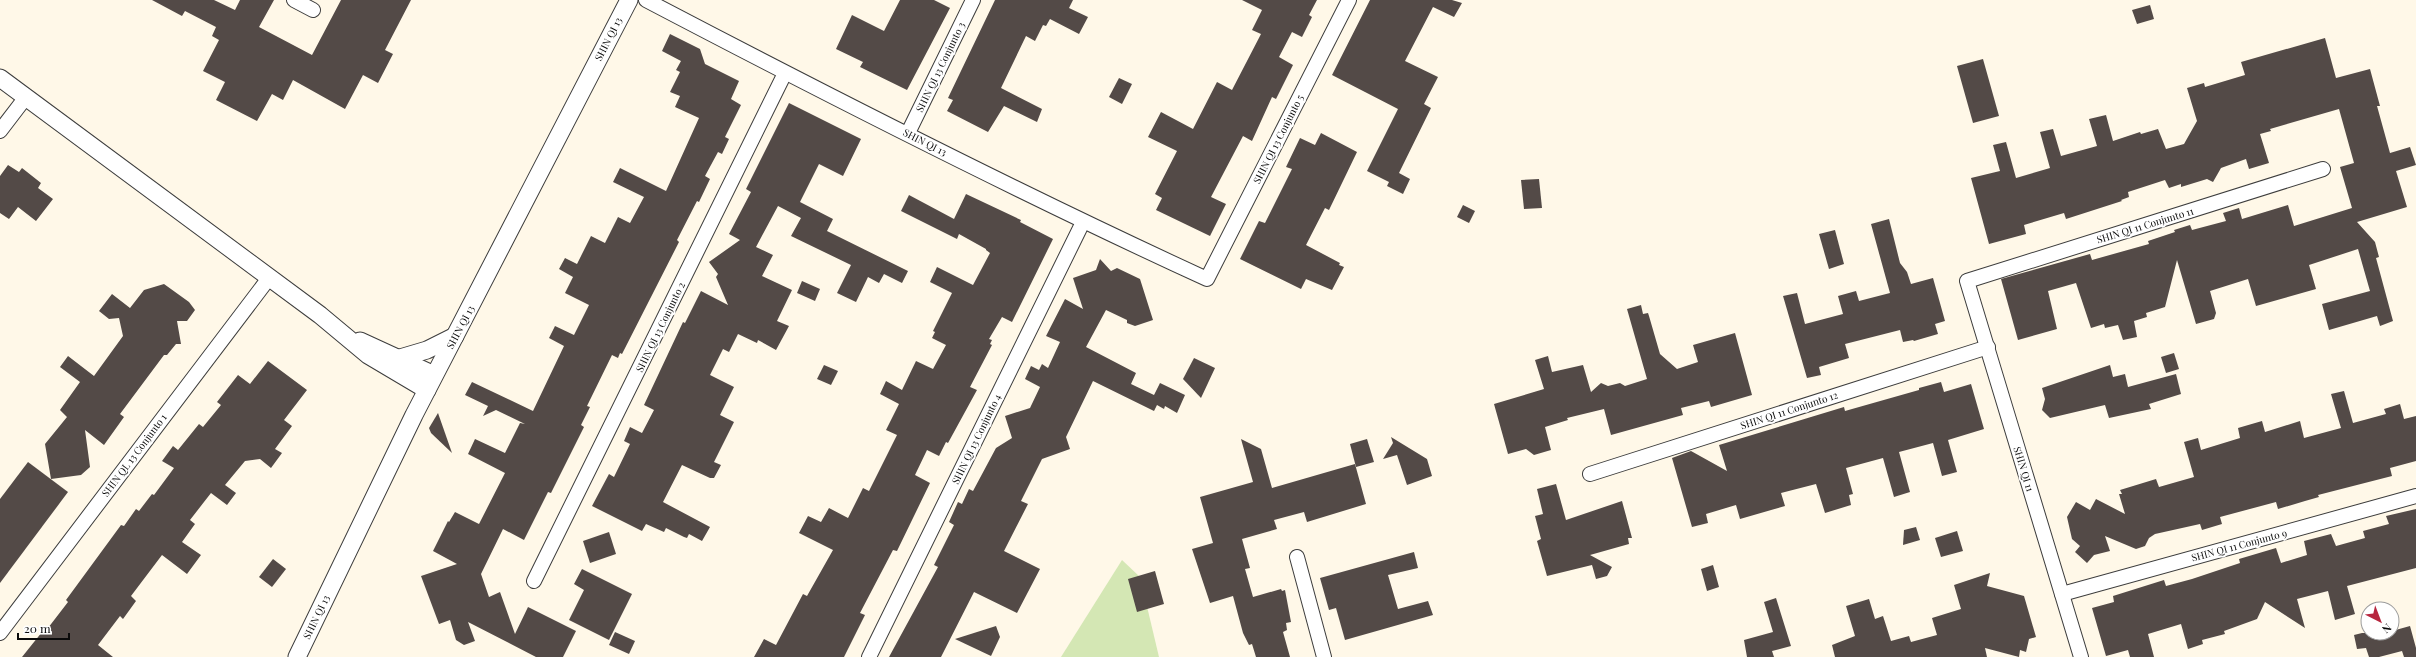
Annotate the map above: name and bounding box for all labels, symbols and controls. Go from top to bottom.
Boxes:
street label: SHIN QI 13 [591,14,625,63]
street label: SHIN QI 13 Conjunto 3 [912,19,968,114]
street label: SHIN QI 13 Conjunto 5 [1249,92,1307,186]
street label: SHIN QI 13 [901,125,950,159]
street label: SHIN QI 11 Conjunto 11 [2095,203,2195,246]
street label: SHIN QI 13 Conjunto 2 [632,279,688,374]
street label: SHIN QI 13 [443,302,477,351]
street label: SHIN QI 11 Conjunto 12 [1738,388,1840,432]
street label: SHIN QI 13 Conjunto 4 [948,392,1004,486]
street label: SHIN QL 13 Conjunto 1 [98,411,170,499]
street label: SHIN QI 11 [2011,445,2038,494]
street label: SHIN QI 11 Conjunto 9 [2190,526,2288,564]
street label: SHIN QI 13 [299,592,333,641]
north arrow [2360,601,2400,641]
scale bar [18,615,69,641]
text: 20 m [24,620,51,636]
text: N [2379,621,2395,637]

